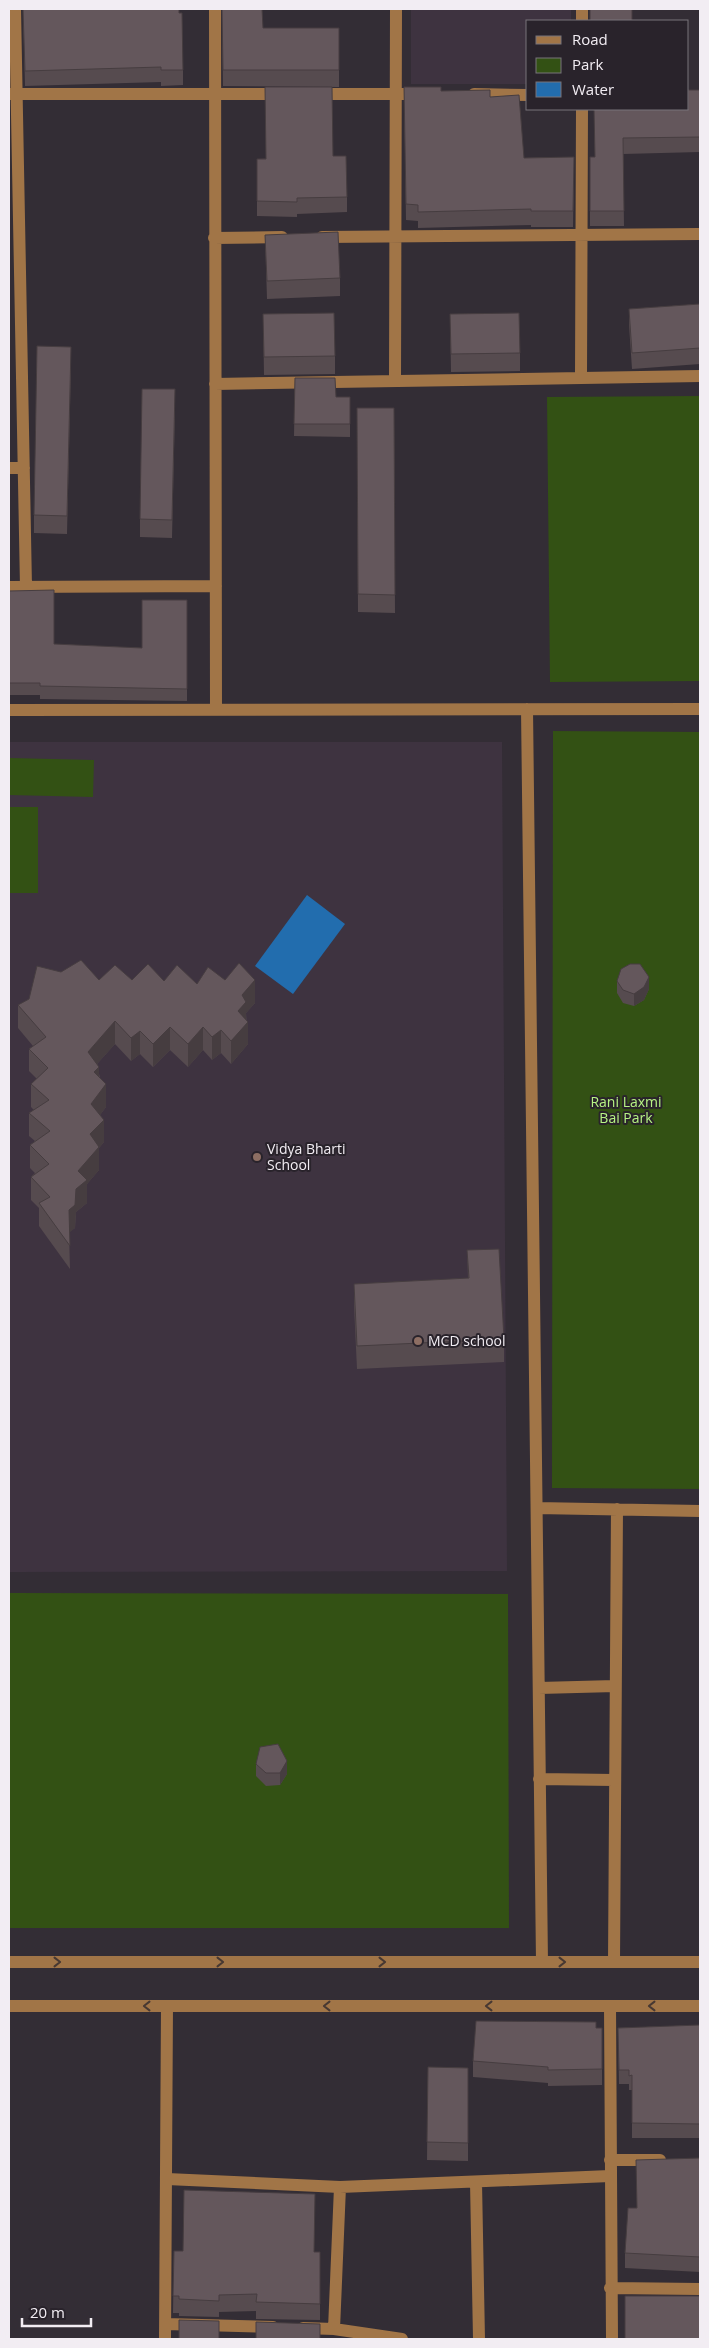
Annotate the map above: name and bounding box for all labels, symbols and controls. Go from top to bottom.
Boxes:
legend [526,20,689,110]
text: Road [572,29,608,49]
text: Park [572,54,603,74]
text: Water [572,79,614,99]
park label: Rani Laxmi Bai Park [590,1092,662,1127]
place label: Vidya Bharti School [267,1139,346,1174]
marker: Vidya Bharti School [251,1151,263,1163]
place label: MCD school [428,1331,506,1350]
marker: MCD school [412,1335,424,1347]
one-way arrow [54,1957,62,1967]
one-way arrow [216,1957,224,1967]
one-way arrow [379,1957,387,1967]
one-way arrow [559,1957,567,1967]
one-way arrow [142,2001,150,2011]
one-way arrow [322,2001,330,2011]
one-way arrow [485,2001,492,2011]
one-way arrow [647,2001,655,2011]
scale bar [22,2296,91,2328]
text: 20 m [30,2302,65,2322]

